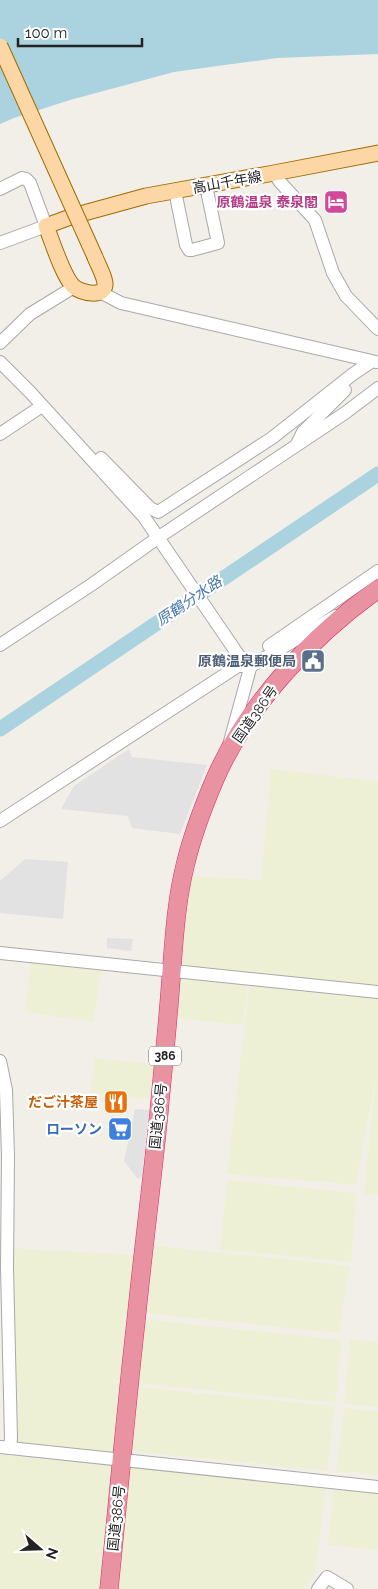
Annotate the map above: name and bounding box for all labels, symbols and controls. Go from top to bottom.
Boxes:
scale bar [18,15,141,47]
text: 100 m [25,24,67,42]
street label: 高山千年線 [191,168,263,196]
hotel icon: 原鶴温泉 泰泉閣 [323,189,349,215]
place label: 原鶴温泉 泰泉閣 [217,194,318,210]
water label: 原鶴分水路 [153,571,227,629]
public building icon: 原鶴温泉郵便局 [300,648,326,674]
place label: 原鶴温泉郵便局 [198,653,296,669]
street label: 国道386号 [229,682,281,746]
road number: 386 [149,1046,181,1066]
street label: 国道386号 [147,1082,169,1150]
restaurant icon: だご汁茶屋 [103,1089,129,1115]
place label: だご汁茶屋 [28,1094,98,1110]
supermarket icon: ローソン [107,1116,133,1142]
place label: ローソン [46,1121,102,1137]
street label: 国道386号 [105,1484,127,1552]
north arrow [15,1524,65,1574]
text: N [43,1546,62,1561]

